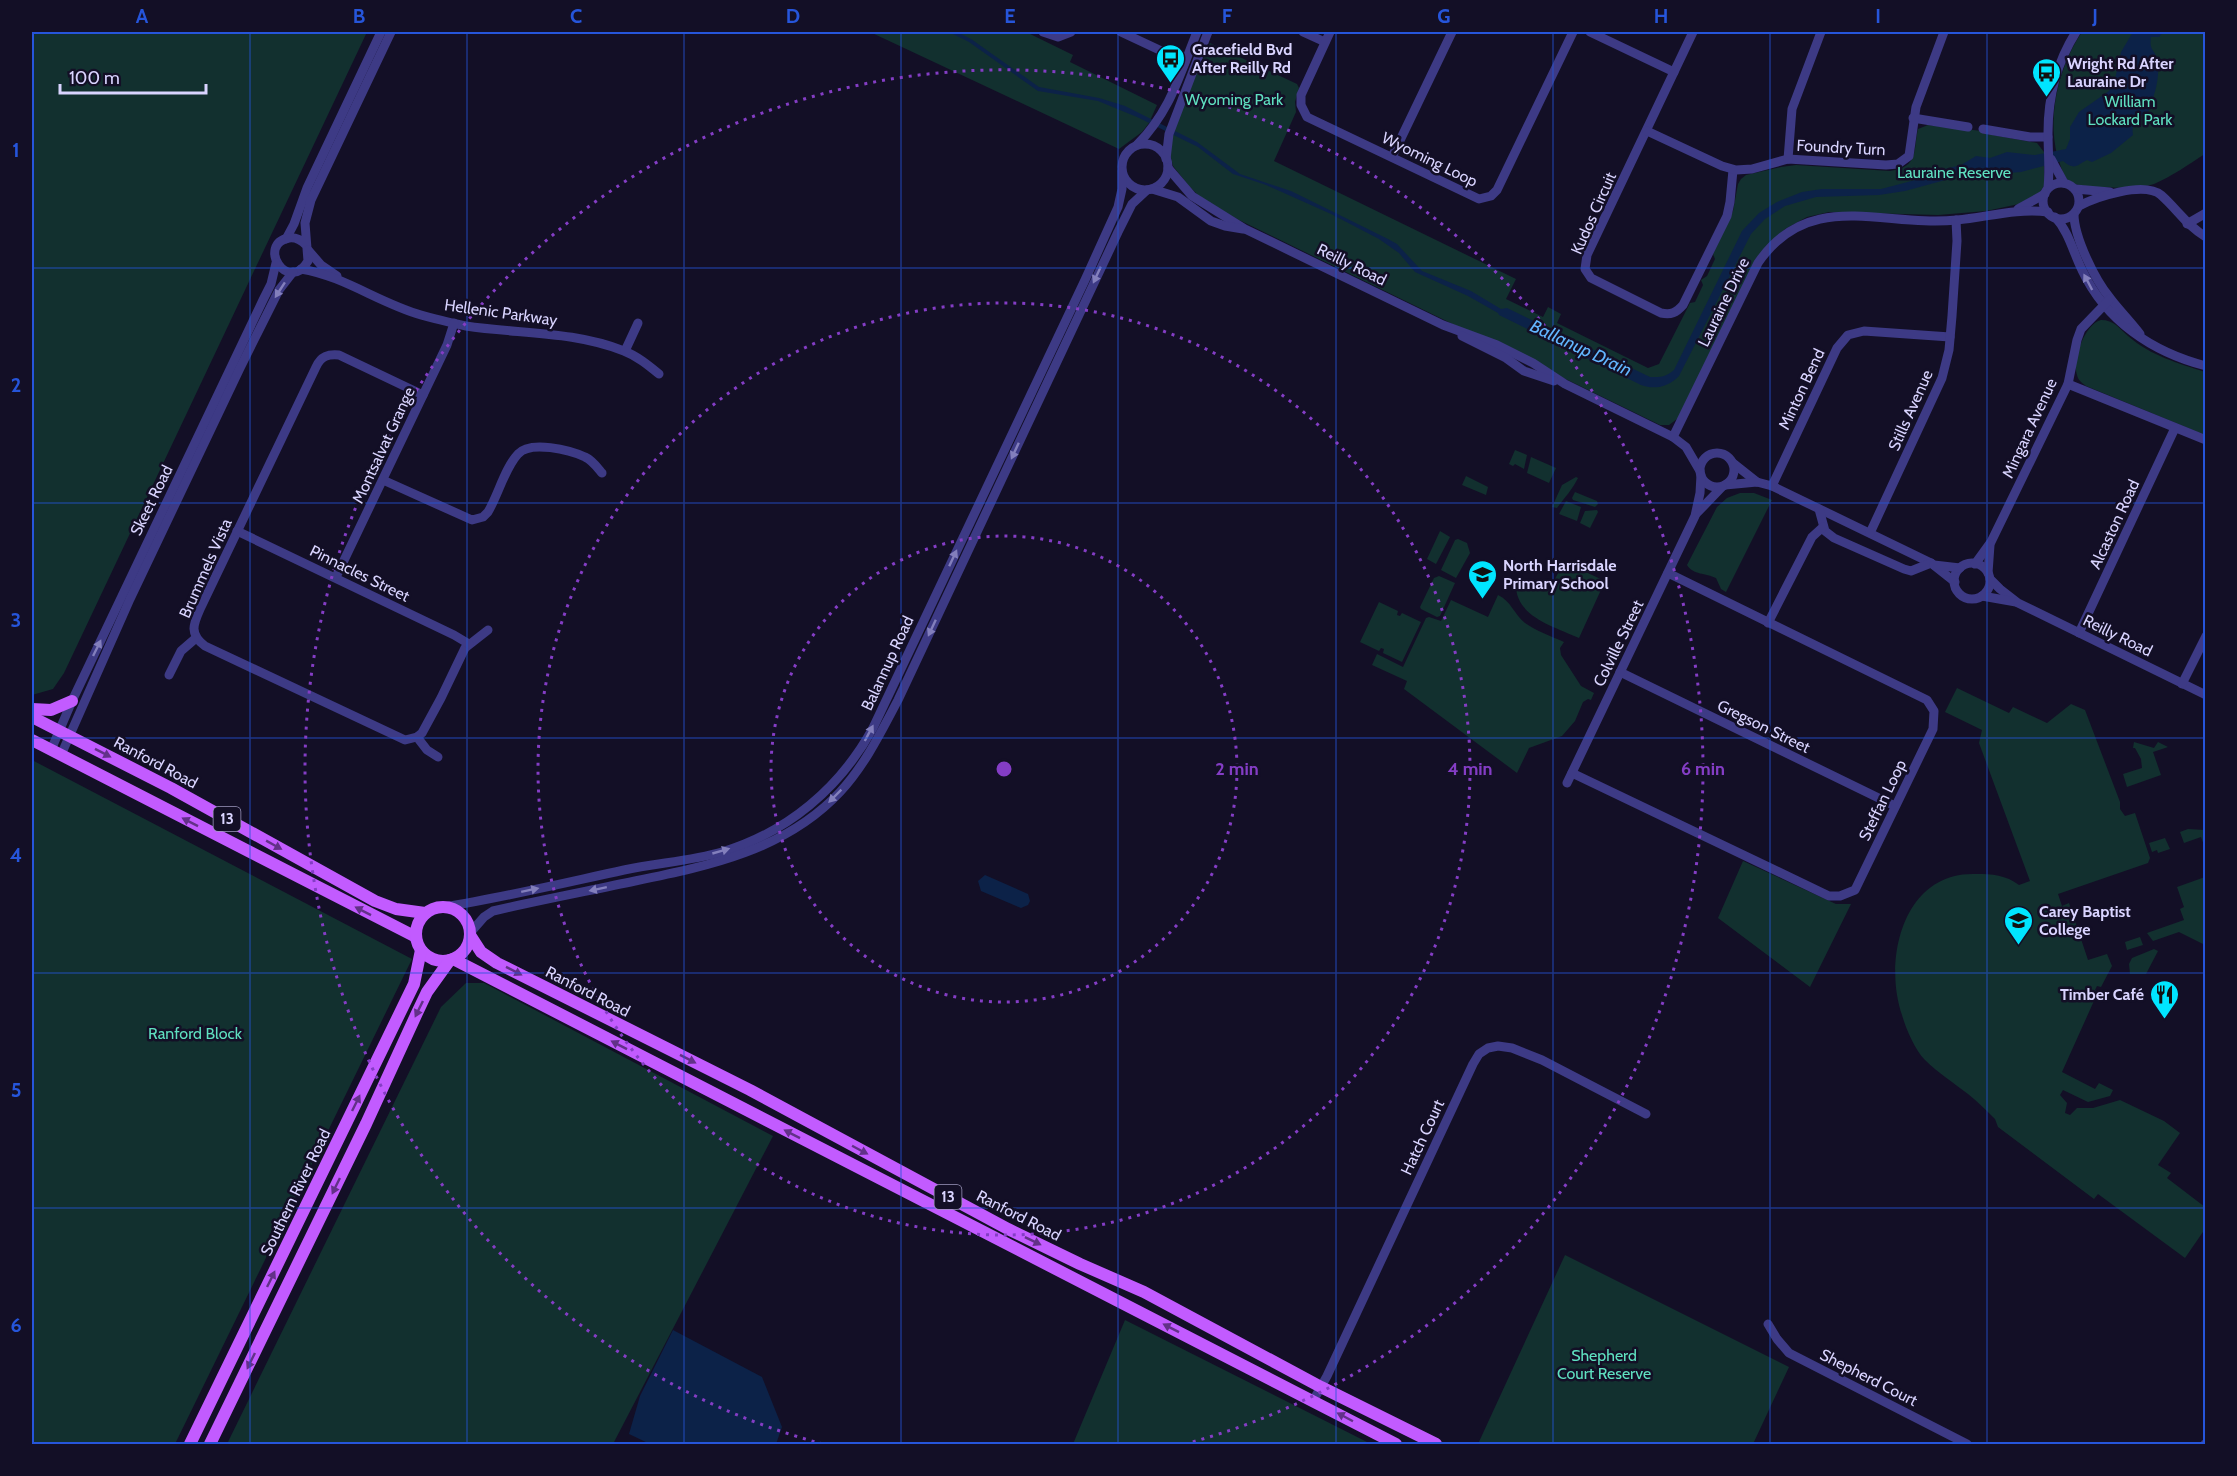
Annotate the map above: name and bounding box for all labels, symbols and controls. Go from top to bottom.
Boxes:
text: A [136,4,149,28]
text: B [353,4,365,28]
text: C [570,4,582,28]
text: D [786,4,800,28]
text: E [1004,4,1016,28]
text: F [1222,4,1233,28]
text: G [1437,4,1451,28]
text: H [1654,4,1668,28]
text: I [1875,4,1881,28]
text: J [2091,4,2098,28]
place label: Gracefield Bvd After Reilly Rd [1192,40,1292,77]
bus stop icon: Gracefield Bvd After Reilly Rd [1155,42,1187,84]
place label: Wright Rd After Lauraine Dr [2067,54,2174,91]
bus stop icon: Wright Rd After Lauraine Dr [2030,56,2062,98]
scale bar [60,57,206,95]
text: 100 m [69,67,120,89]
park label: Wyoming Park [1185,90,1284,109]
park label: William Lockard Park [2088,92,2173,129]
street label: Wyoming Loop [1379,128,1481,191]
street label: Foundry Turn [1796,136,1886,159]
text: 1 [12,138,20,162]
park label: Lauraine Reserve [1897,163,2011,182]
street label: Kudos Circuit [1567,169,1620,257]
street label: Reilly Road [1314,240,1390,289]
street label: Lauraine Drive [1694,255,1753,350]
one-way arrow [1093,266,1102,283]
one-way arrow [2083,274,2093,291]
one-way arrow [274,282,285,298]
street label: Hellenic Parkway [443,295,559,330]
water label: Ballanup Drain [1527,315,1635,381]
street label: Minton Bend [1774,346,1829,433]
street label: Stills Avenue [1884,367,1937,454]
text: 2 [11,373,21,397]
street label: Mingara Avenue [1998,375,2061,481]
street label: Montsalvat Grange [348,384,419,507]
one-way arrow [1010,443,1019,460]
street label: Skeet Road [126,462,177,539]
street label: Alcaston Road [2085,477,2143,572]
street label: Brummels Vista [175,515,236,621]
street label: Pinnacles Street [307,541,413,606]
one-way arrow [949,549,958,566]
place label: North Harrisdale Primary School [1503,556,1617,593]
school or university icon: North Harrisdale Primary School [1466,558,1498,600]
street label: Colville Street [1589,596,1648,690]
text: 3 [11,608,21,632]
street label: Reilly Road [2080,611,2156,660]
street label: Balannup Road [857,613,918,714]
one-way arrow [927,619,936,636]
one-way arrow [92,639,102,656]
street label: Gregson Street [1714,696,1814,757]
one-way arrow [864,725,874,742]
street label: Ranford Road [111,732,201,792]
one-way arrow [94,748,111,758]
street label: Steffan Loop [1855,757,1910,844]
text: 2 min [1215,758,1259,780]
text: 4 min [1447,758,1493,780]
text: 6 min [1681,758,1725,780]
centre of rings [994,759,1014,779]
one-way arrow [829,789,843,803]
road number: 13 [214,807,240,831]
one-way arrow [181,817,198,827]
one-way arrow [266,840,283,850]
text: 4 [10,843,22,867]
one-way arrow [712,846,730,855]
one-way arrow [521,885,540,894]
one-way arrow [588,885,607,894]
place label: Carey Baptist College [2039,902,2131,939]
school or university icon: Carey Baptist College [2002,904,2034,946]
one-way arrow [354,906,371,916]
street label: Ranford Road [542,962,633,1021]
one-way arrow [505,967,522,976]
restaurant icon: Timber Café [2149,978,2181,1020]
place label: Timber Café [2060,985,2144,1004]
one-way arrow [414,1001,423,1018]
park label: Ranford Block [148,1024,243,1043]
one-way arrow [610,1040,627,1049]
one-way arrow [679,1054,696,1064]
text: 5 [11,1078,21,1102]
one-way arrow [351,1095,361,1112]
street label: Hatch Court [1397,1096,1448,1178]
street label: Southern River Road [257,1126,334,1259]
one-way arrow [783,1129,800,1139]
one-way arrow [852,1145,869,1155]
one-way arrow [331,1177,340,1194]
road number: 13 [934,1185,962,1209]
street label: Ranford Road [973,1186,1064,1245]
one-way arrow [1024,1237,1041,1246]
one-way arrow [266,1270,275,1287]
text: 6 [10,1313,22,1337]
one-way arrow [1162,1323,1179,1333]
street label: Shepherd Court [1817,1345,1921,1410]
park label: Shepherd Court Reserve [1557,1346,1651,1383]
one-way arrow [246,1353,255,1370]
one-way arrow [1336,1412,1353,1422]

